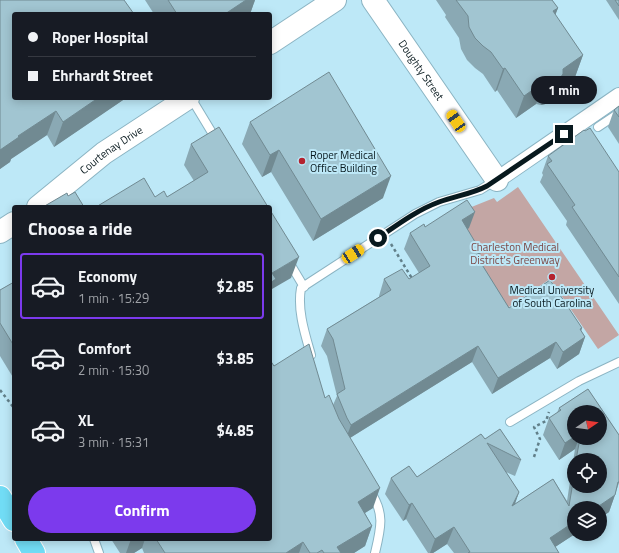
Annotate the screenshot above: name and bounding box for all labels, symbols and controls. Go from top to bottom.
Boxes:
text: Roper Hospital [52,26,148,49]
street label: Doughty Street [395,36,448,104]
text: Ehrhardt Street [52,64,153,87]
callout: 1 min [531,76,597,104]
text: 1 min [548,80,580,100]
car [444,108,468,134]
street label: Courtenay Drive [76,122,146,178]
route end [555,125,573,143]
place label: Roper Medical Office Building [310,147,377,176]
marker: Roper Medical Office Building [297,156,307,166]
text: Choose a ride [28,215,132,242]
route start [369,229,387,247]
park label: Charleston Medical District's Greenway [470,239,561,268]
car [340,242,366,266]
text: Economy [78,265,137,288]
icon: car [30,268,66,304]
marker: Medical University of South Carolina [547,272,557,282]
text: $2.85 [217,275,254,298]
place label: Medical University of South Carolina [510,282,595,311]
text: 1 min · 15:29 [78,288,149,308]
text: Comfort [78,337,131,360]
icon: car [30,340,66,376]
text: $3.85 [217,347,254,370]
text: 2 min · 15:30 [78,360,149,380]
north arrow [567,405,607,445]
map controls [567,405,607,541]
text: XL [78,409,94,432]
icon: car [30,412,66,448]
text: $4.85 [217,419,254,442]
text: 3 min · 15:31 [78,432,149,452]
button: locate [567,453,607,493]
button: Confirm [28,487,256,533]
button: layers [567,501,607,541]

